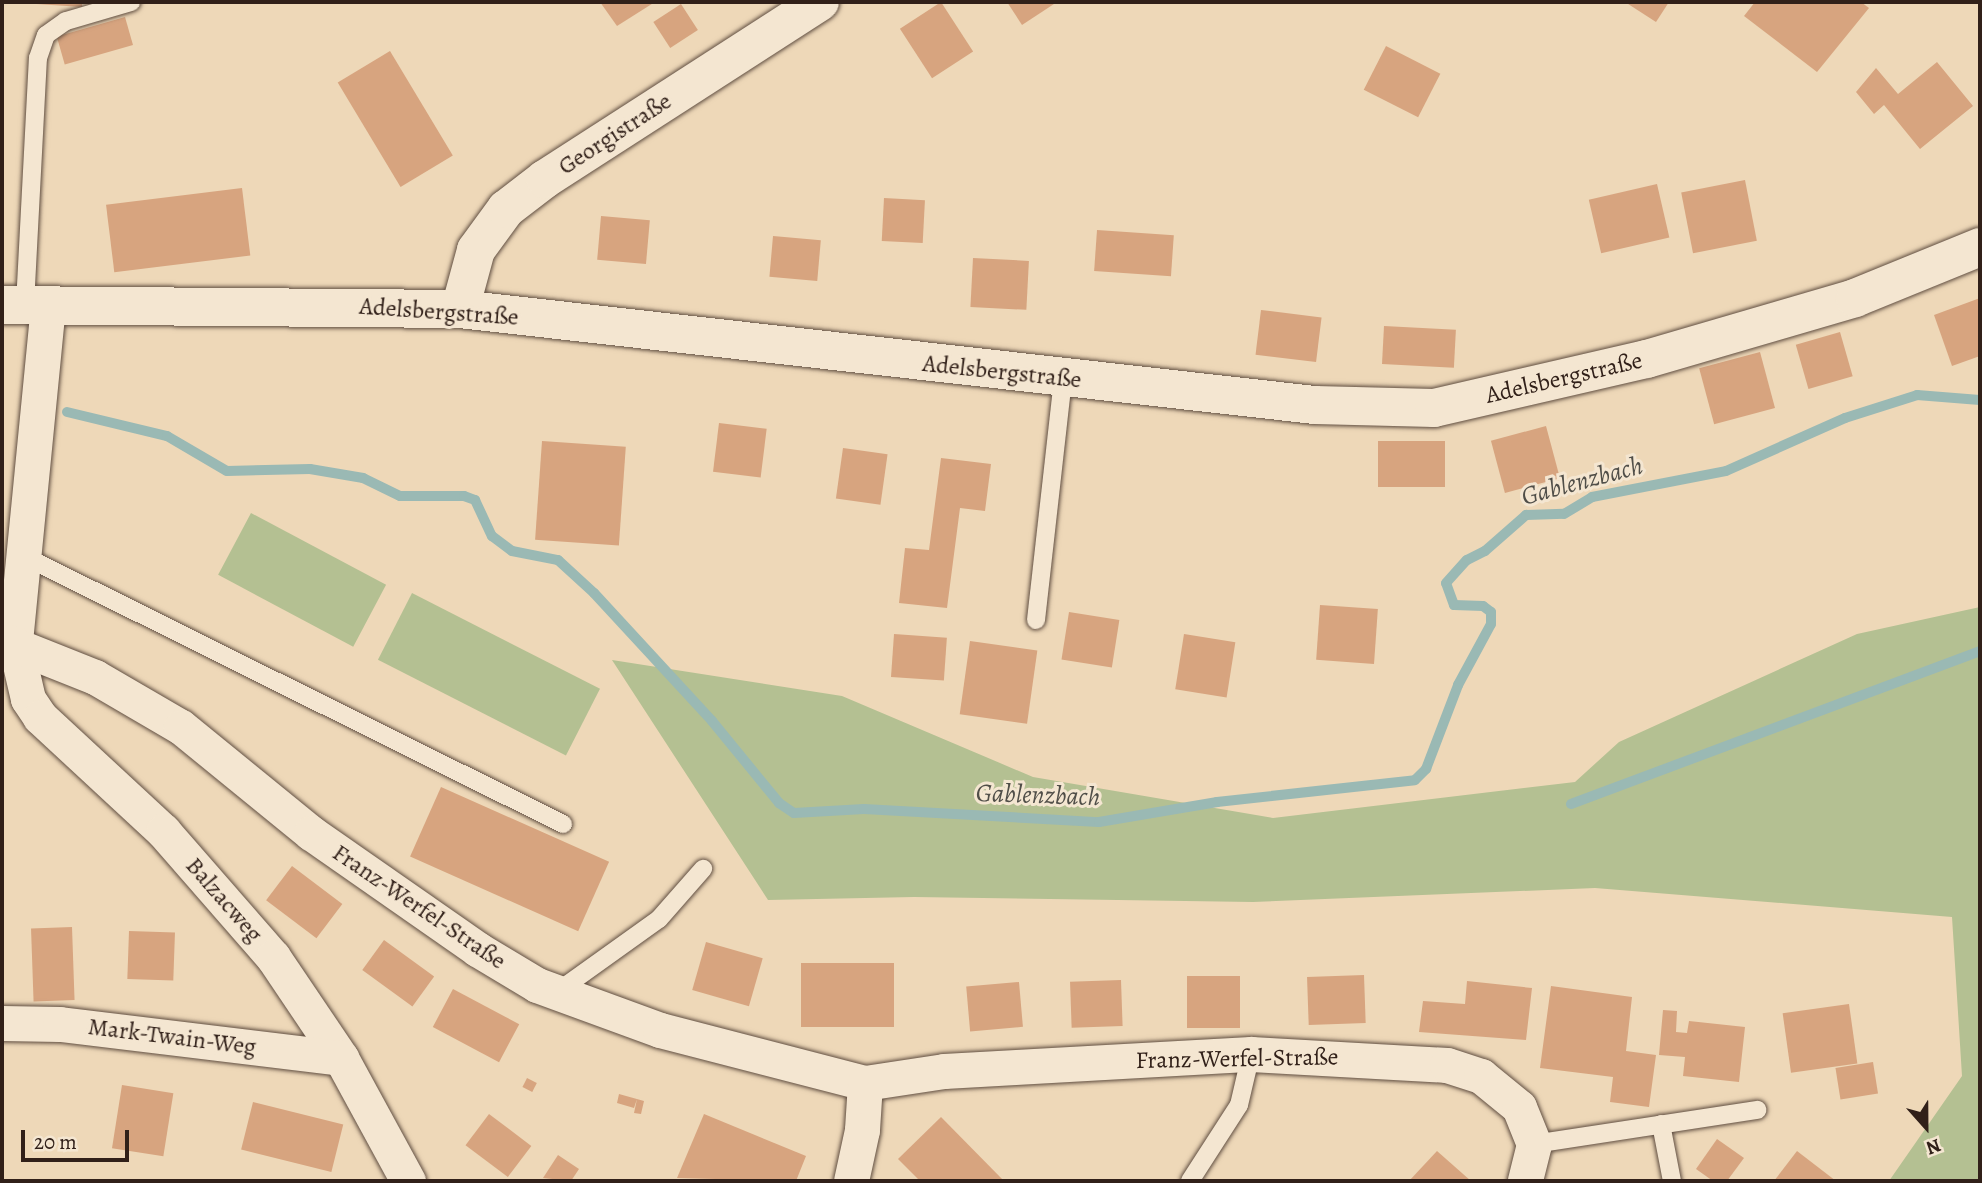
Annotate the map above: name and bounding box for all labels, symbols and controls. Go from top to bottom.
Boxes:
street label: Georgistraße [553,87,677,181]
street label: Adelsbergstraße [358,292,520,332]
street label: Adelsbergstraße [1483,346,1645,410]
street label: Adelsbergstraße [921,349,1083,395]
water label: Gablenzbach [1518,450,1646,512]
water label: Gablenzbach [975,777,1101,813]
street label: Franz-Werfel-Straße [327,838,511,976]
street label: Balzacweg [179,852,269,948]
street label: Mark-Twain-Weg [86,1012,258,1062]
street label: Franz-Werfel-Straße [1135,1043,1339,1075]
north arrow [1891,1092,1961,1162]
scale bar [24,1116,133,1160]
text: 20 m [34,1128,77,1156]
text: N [1922,1132,1945,1161]

